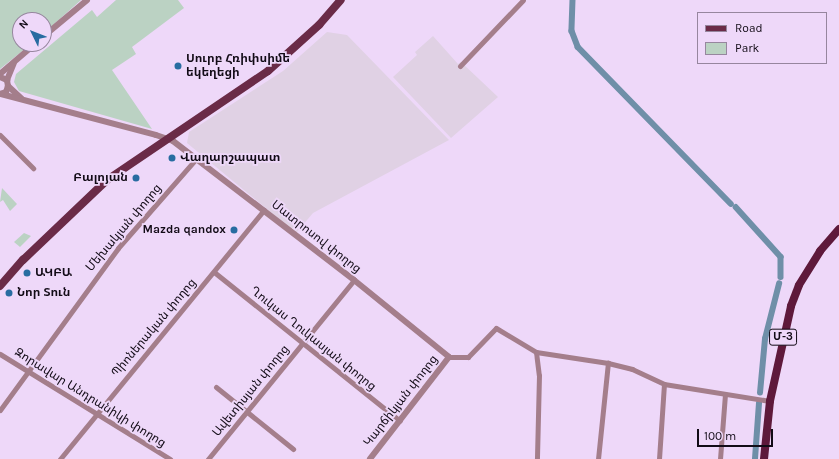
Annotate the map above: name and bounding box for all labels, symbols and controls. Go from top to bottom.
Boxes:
north arrow [12,12,52,52]
legend [697,12,827,64]
text: N [16,17,31,31]
text: Road [735,21,763,35]
text: Park [735,41,759,55]
place label: Սուրբ Հռիփսիմե եկեղեցի [186,52,290,80]
marker: Սուրբ Հռիփսիմե եկեղեցի [173,61,183,71]
place label: Վաղարշապատ [180,151,280,165]
marker: Վաղարշապատ [167,153,177,163]
place label: Բալոյան [73,171,128,185]
marker: Բալոյան [131,173,141,183]
street label: Մեխակյան փողոց [83,181,165,275]
street label: Մատրոսով փողոց [268,198,364,276]
place label: Mazda qandox [143,223,226,237]
marker: Mazda qandox [229,225,239,235]
place label: ԱԿԲԱ [35,266,72,280]
marker: ԱԿԲԱ [22,268,32,278]
street label: Պիոներական փողոց [109,276,199,380]
street label: Ղուկաս Ղուկասյան փողոց [247,284,379,394]
place label: Նոր Տուն [17,286,70,300]
marker: Նոր Տուն [4,288,14,298]
road number: Մ-3 [769,328,797,346]
street label: Ավետիսյան փողոց [210,342,292,440]
street label: Զորավար Անդրանիկի փողոց [12,345,168,451]
street label: Կարճիկյան փողոց [361,353,441,449]
scale bar [699,421,775,447]
text: 100 m [704,429,736,443]

